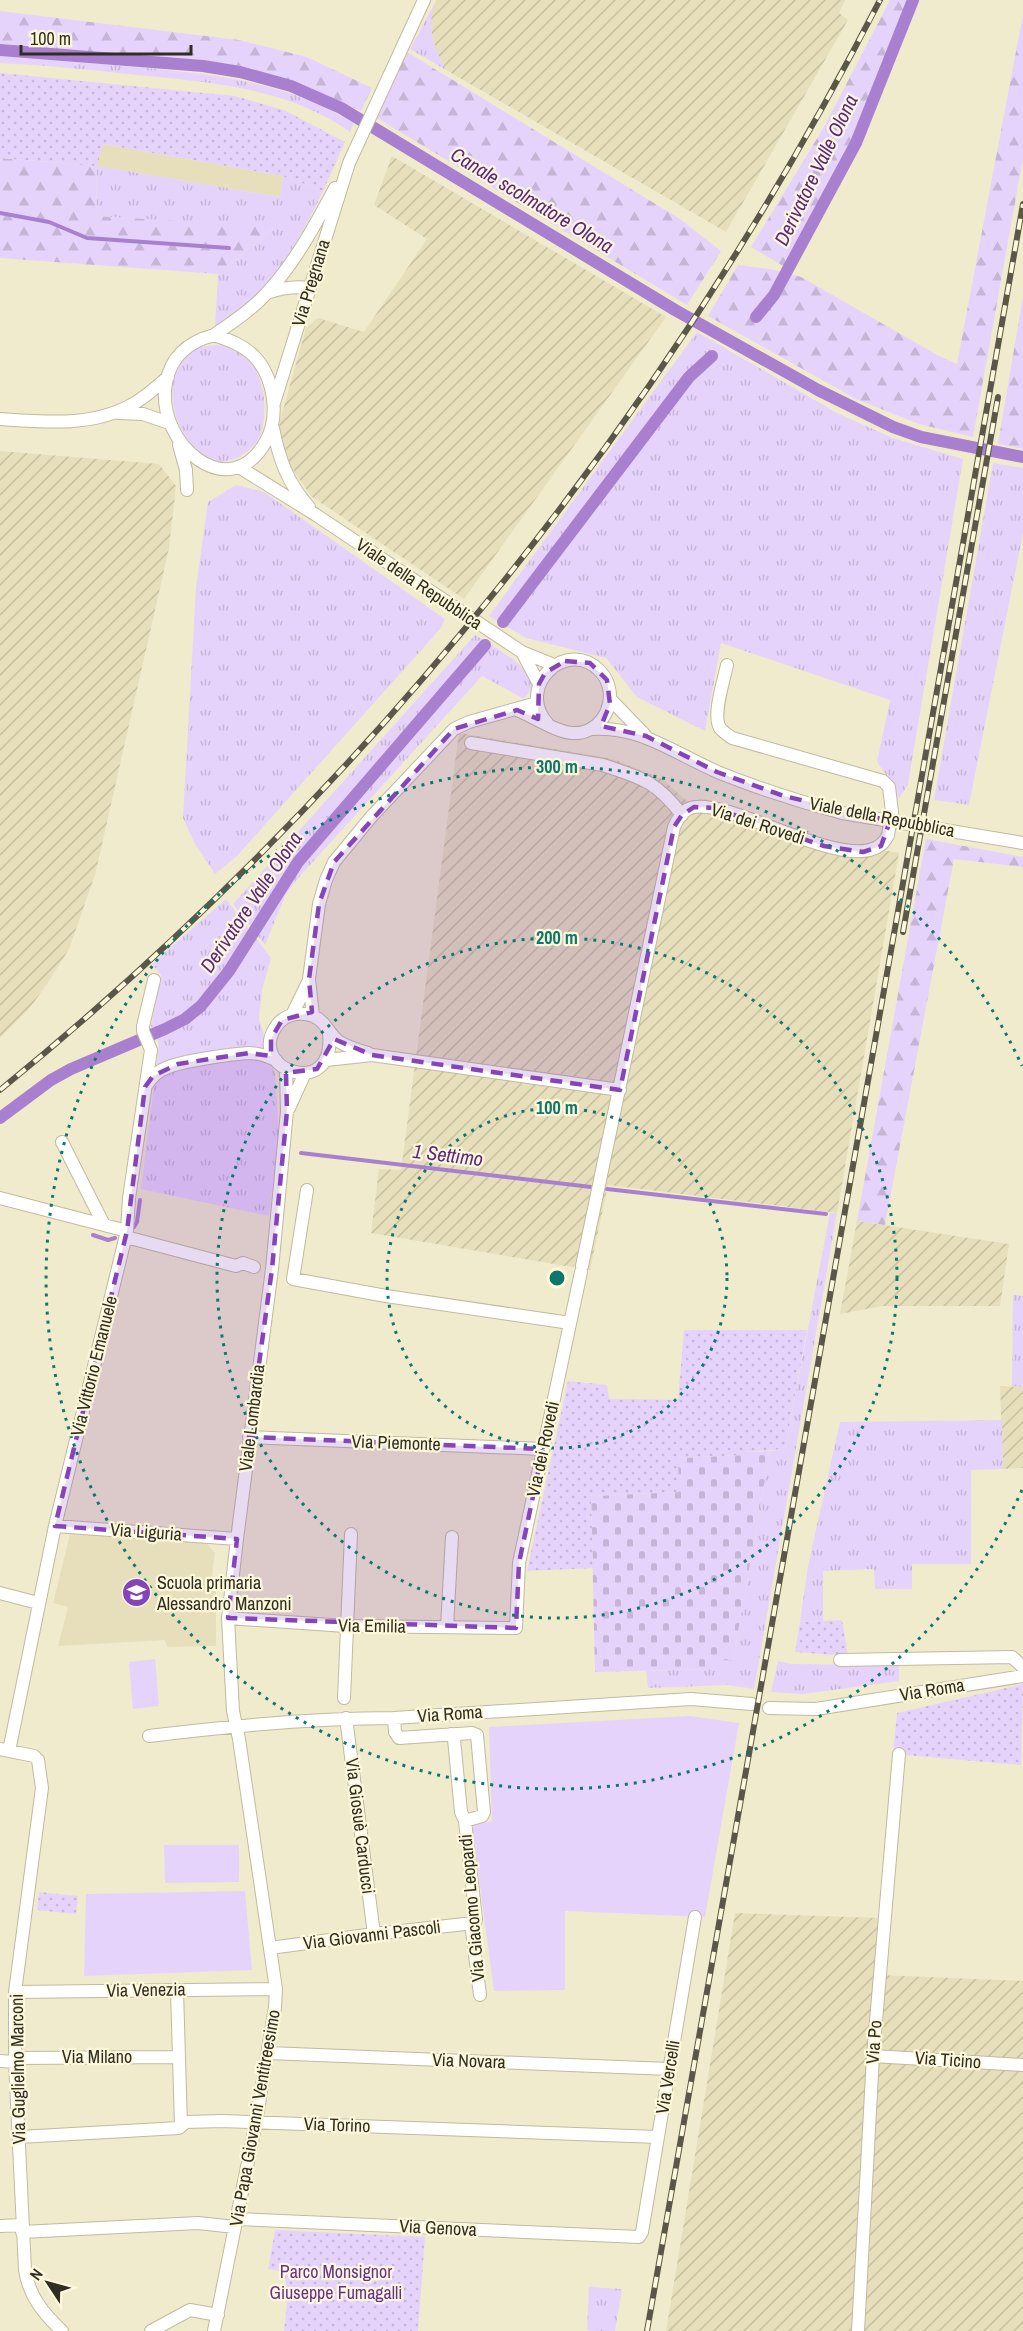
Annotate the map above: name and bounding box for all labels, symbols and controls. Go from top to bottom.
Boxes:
scale bar [21,18,190,56]
text: 100 m [30,26,71,51]
water label: Derivatore Valle Olona [767,90,864,250]
water label: Canale scolmatore Olona [446,140,619,259]
street label: Via Pregnana [285,236,336,330]
street label: Viale della Repubblica [351,532,487,635]
text: 300 m [536,754,578,779]
street label: Viale della Repubblica [807,790,957,843]
street label: Via dei Rovedi [708,797,808,850]
water label: Derivatore Valle Olona [193,826,308,977]
text: 200 m [536,925,578,950]
text: 100 m [536,1095,578,1120]
water label: 1 Settimo [412,1137,485,1172]
centre of rings [547,1268,567,1288]
street label: Via Vittorio Emanuele [64,1293,123,1439]
street label: Viale Lombardia [233,1363,270,1473]
street label: Via dei Rovedi [520,1399,565,1499]
street label: Via Piemonte [351,1428,441,1457]
street label: Via Liguria [109,1517,183,1546]
place label: Scuola primaria Alessandro Manzoni [156,1570,292,1616]
school or university icon: Scuola primaria Alessandro Manzoni [120,1577,152,1609]
street label: Via Emilia [338,1612,406,1639]
street label: Via Roma [898,1672,966,1707]
street label: Via Roma [416,1699,483,1728]
street label: Via Giosuè Carducci [340,1757,381,1895]
street label: Via Giacomo Leopardi [453,1833,490,1983]
street label: Via Giovanni Pascoli [302,1914,442,1955]
street label: Via Venezia [106,1976,186,2003]
street label: Via Guglielmo Marconi [4,1993,31,2145]
street label: Via Papa Giovanni Ventitreesimo [223,2008,286,2228]
street label: Via Po [859,2019,888,2065]
street label: Via Vercelli [649,2038,686,2116]
street label: Via Milano [62,2044,132,2069]
street label: Via Ticino [914,2045,982,2074]
street label: Via Novara [432,2047,506,2074]
street label: Via Torino [303,2111,371,2138]
street label: Via Genova [399,2213,477,2242]
north arrow [18,2253,78,2313]
park label: Parco Monsignor Giuseppe Fumagalli [270,2259,402,2305]
text: N [24,2264,48,2284]

